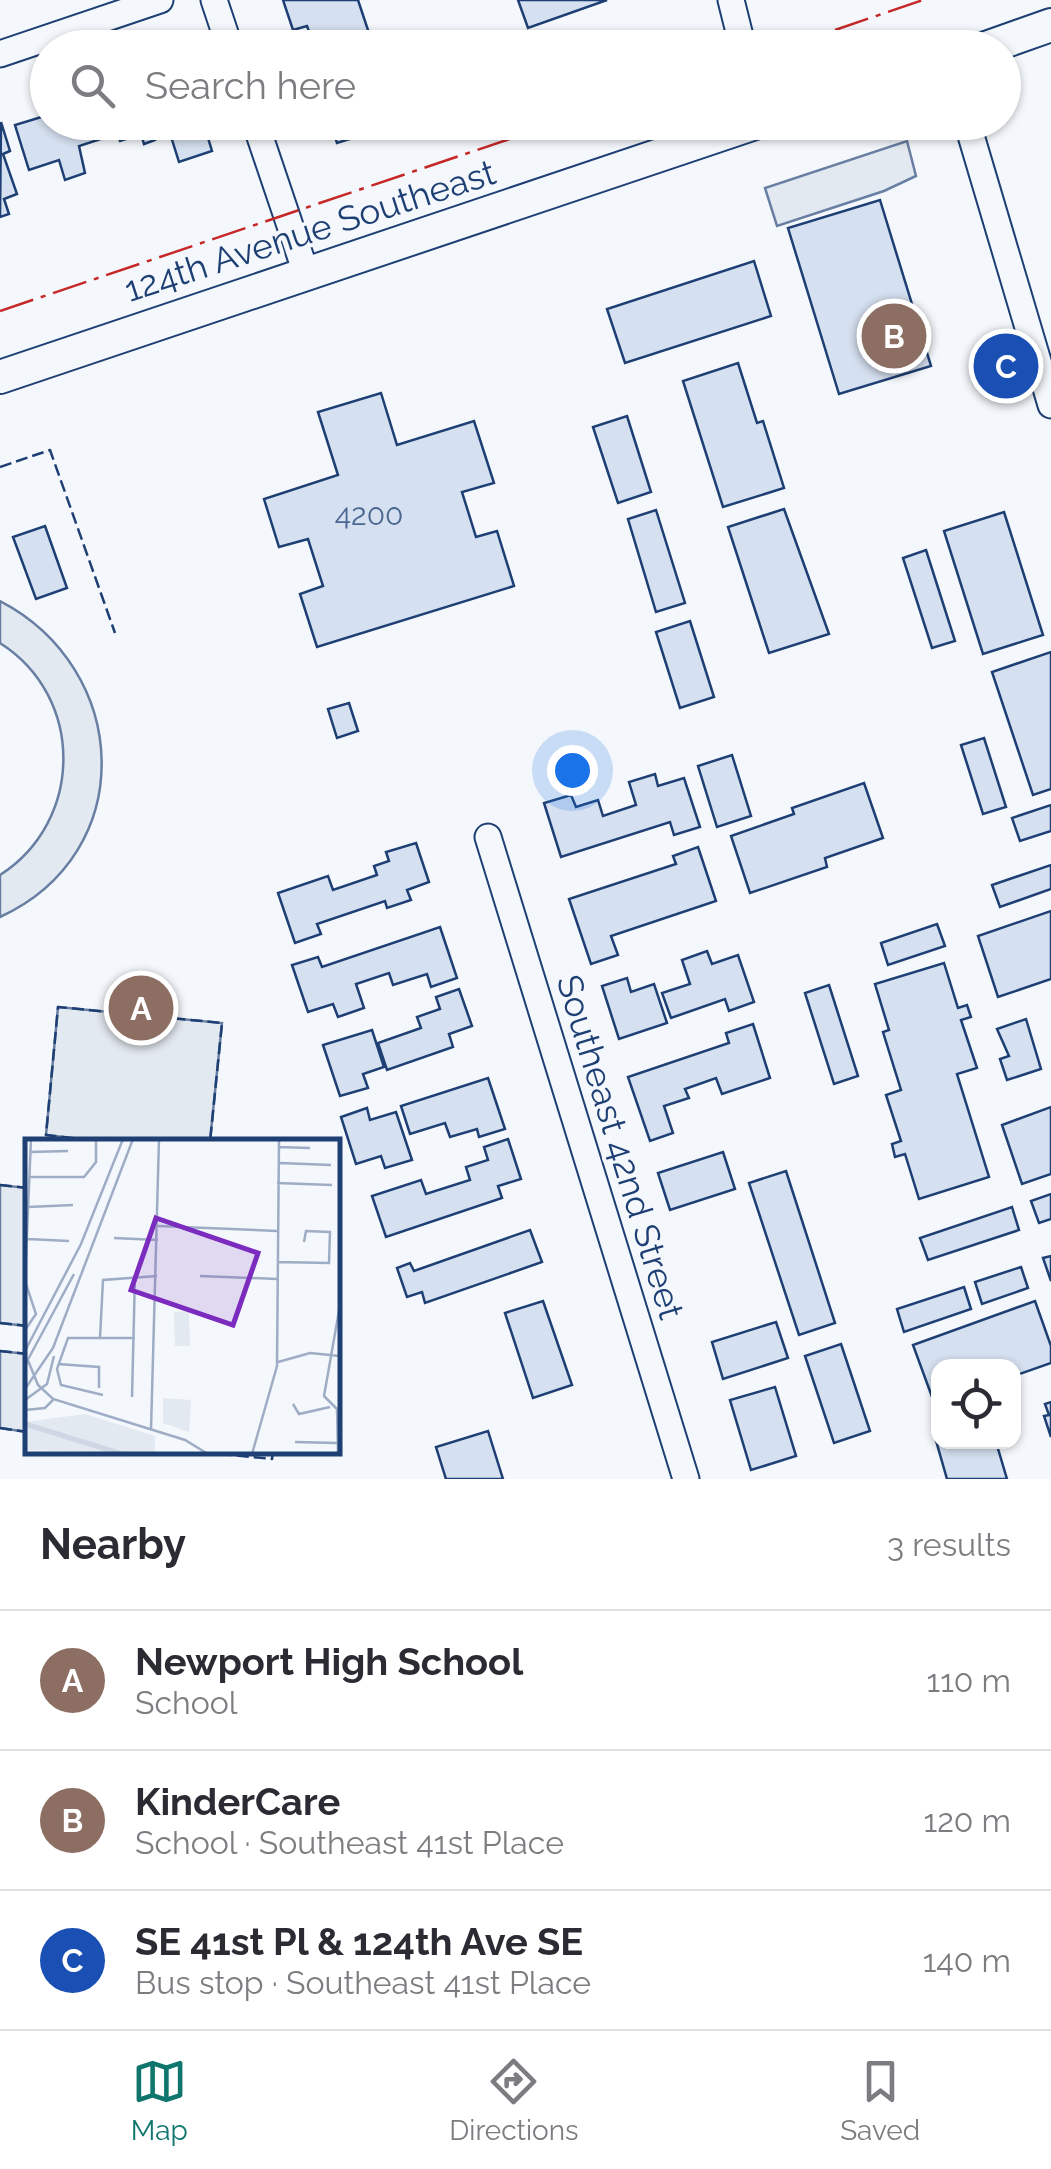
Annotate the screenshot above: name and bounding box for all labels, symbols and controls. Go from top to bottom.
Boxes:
search box [30,30,1021,140]
icon: search [65,58,120,113]
text: Search here [145,63,356,108]
street label: 124th Avenue Southeast [119,151,501,310]
pin: B [862,298,926,374]
pin: C [974,328,1038,404]
house number: 4200 [335,497,403,532]
your location [547,745,598,796]
pin: A [108,970,174,1046]
street label: Southeast 42nd Street [549,970,692,1324]
inset map [25,1139,340,1454]
map controls [931,1359,1021,1449]
button: locate [931,1359,1021,1449]
text: Nearby [40,1520,186,1569]
text: 3 results [887,1526,1011,1563]
text: Newport High School [135,1639,523,1684]
text: A [62,1662,83,1699]
text: 110 m [926,1662,1011,1699]
text: School [135,1684,237,1721]
text: KinderCare [135,1779,340,1824]
text: B [62,1802,83,1839]
text: 120 m [923,1802,1011,1839]
text: School · Southeast 41st Place [135,1824,564,1861]
text: SE 41st Pl & 124th Ave SE [135,1919,583,1964]
text: C [62,1942,83,1979]
text: 140 m [923,1942,1011,1979]
text: Bus stop · Southeast 41st Place [135,1964,591,2001]
tab: Map [131,2054,188,2147]
tab: Directions [449,2054,579,2147]
tab: Saved [840,2054,920,2147]

